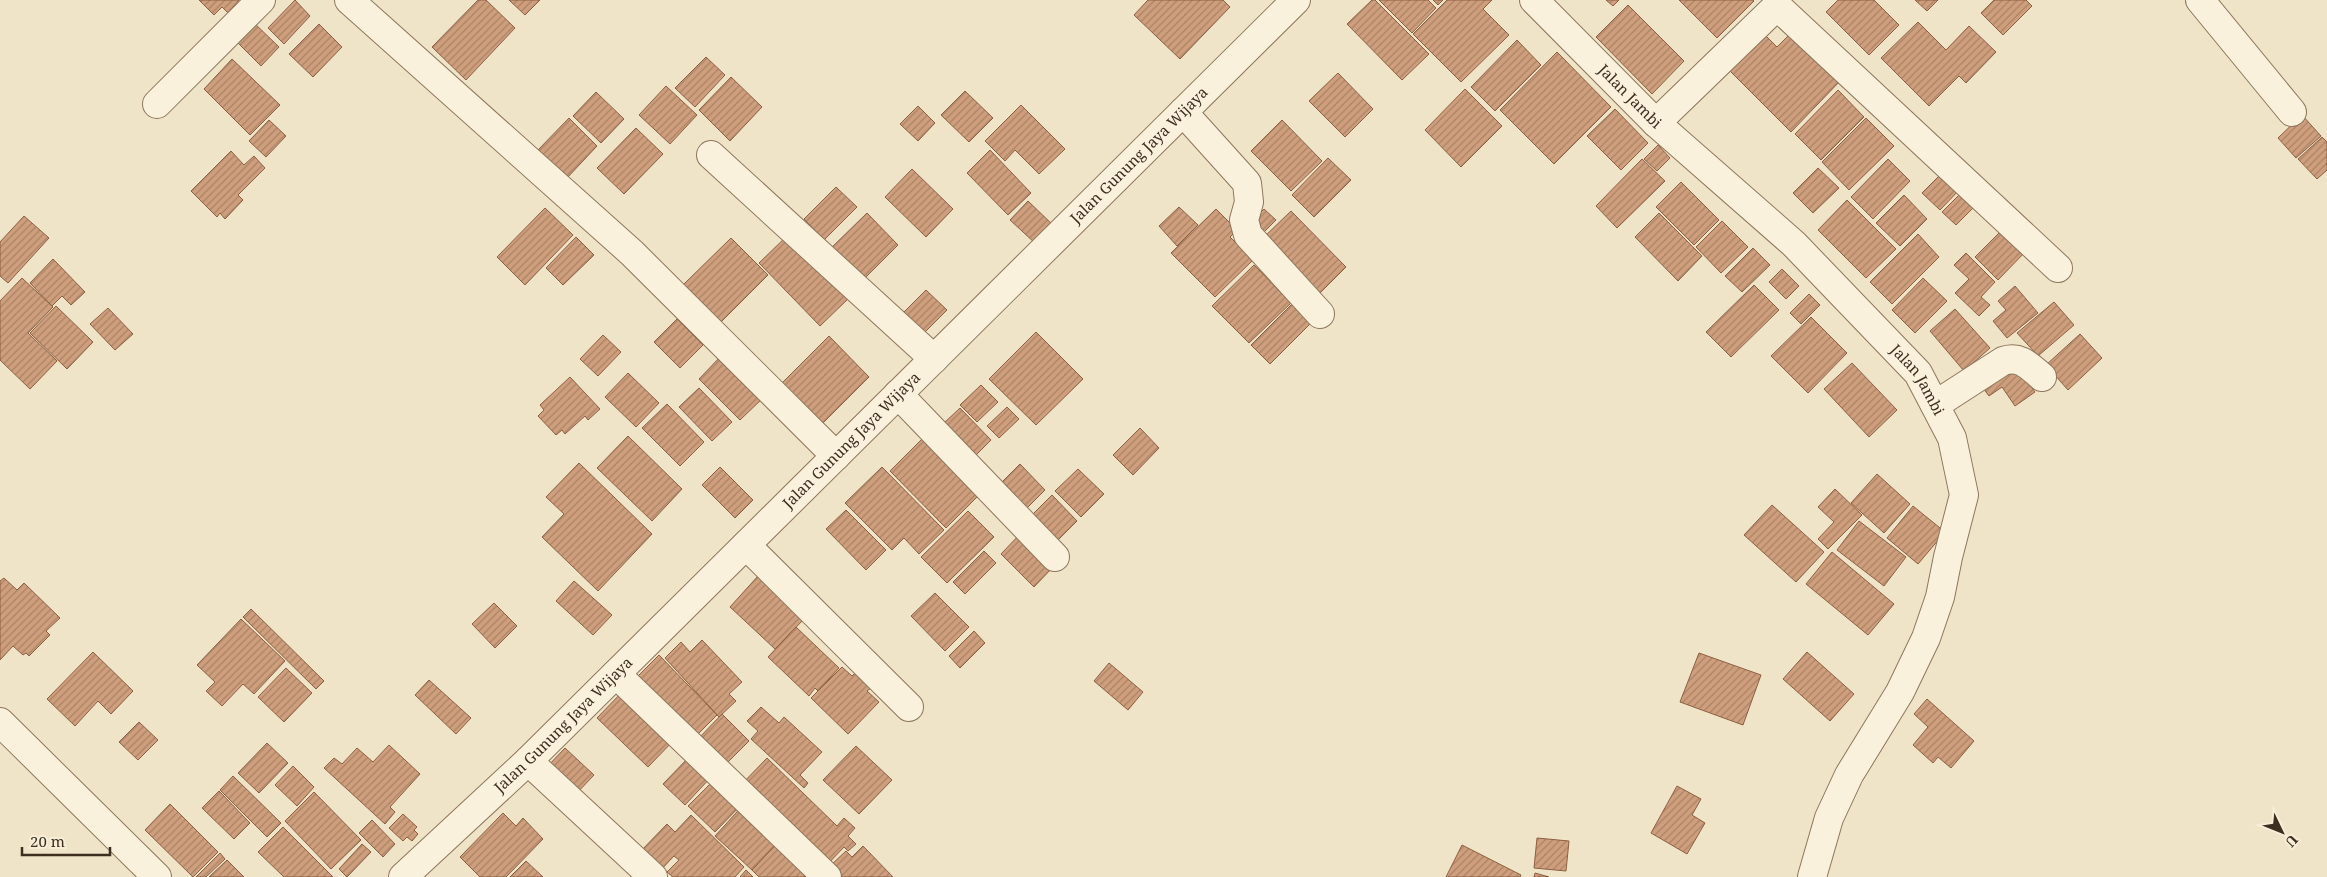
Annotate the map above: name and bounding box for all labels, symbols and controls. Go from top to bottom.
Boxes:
street label: Jalan Jambi [1594,59,1666,133]
street label: Jalan Gunung Jaya Wijaya [1065,82,1212,228]
street label: Jalan Jambi [1886,339,1949,419]
street label: Jalan Gunung Jaya Wijaya [777,367,924,513]
street label: Jalan Gunung Jaya Wijaya [489,652,636,797]
north arrow [2257,807,2307,857]
scale bar [22,824,110,856]
text: 20 m [30,831,65,851]
text: U [2281,831,2302,852]

